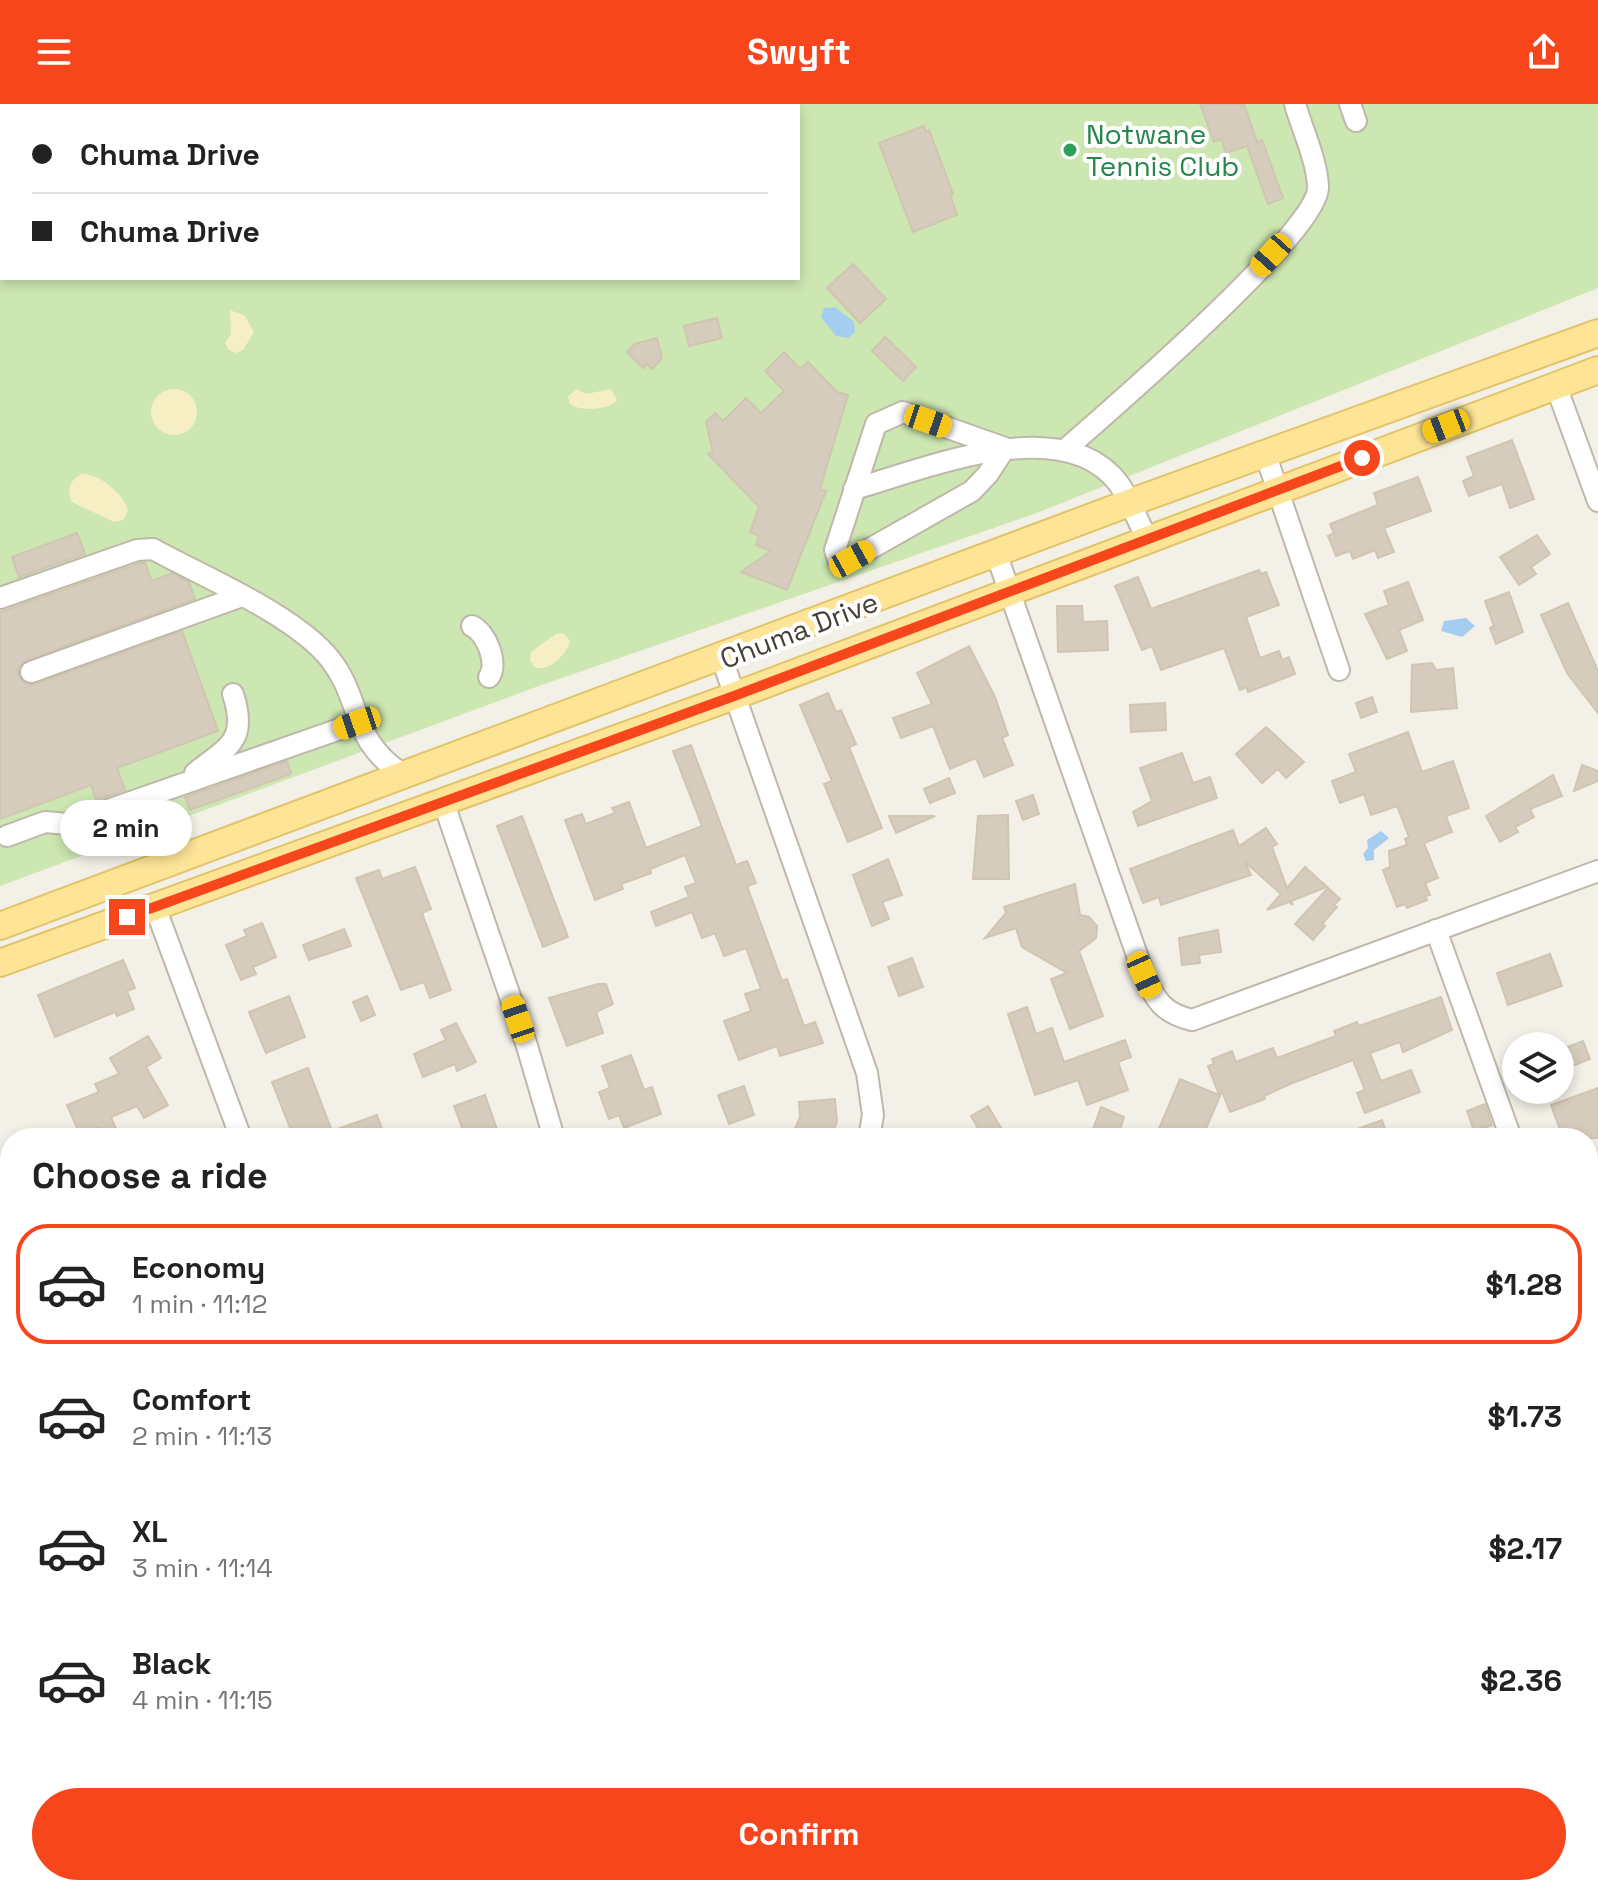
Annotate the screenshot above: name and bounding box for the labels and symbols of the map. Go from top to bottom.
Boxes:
place label: Notwane Tennis Club [1086,116,1239,184]
marker: Notwane Tennis Club [1061,141,1079,159]
car [1246,229,1296,281]
car [901,402,955,440]
car [1419,406,1473,446]
route start [1344,440,1380,476]
car [825,537,879,581]
street label: Chuma Drive [715,583,883,677]
car [330,704,384,742]
callout: 2 min [61,801,193,857]
route end [109,899,145,935]
car [1123,948,1165,1002]
car [499,992,537,1046]

